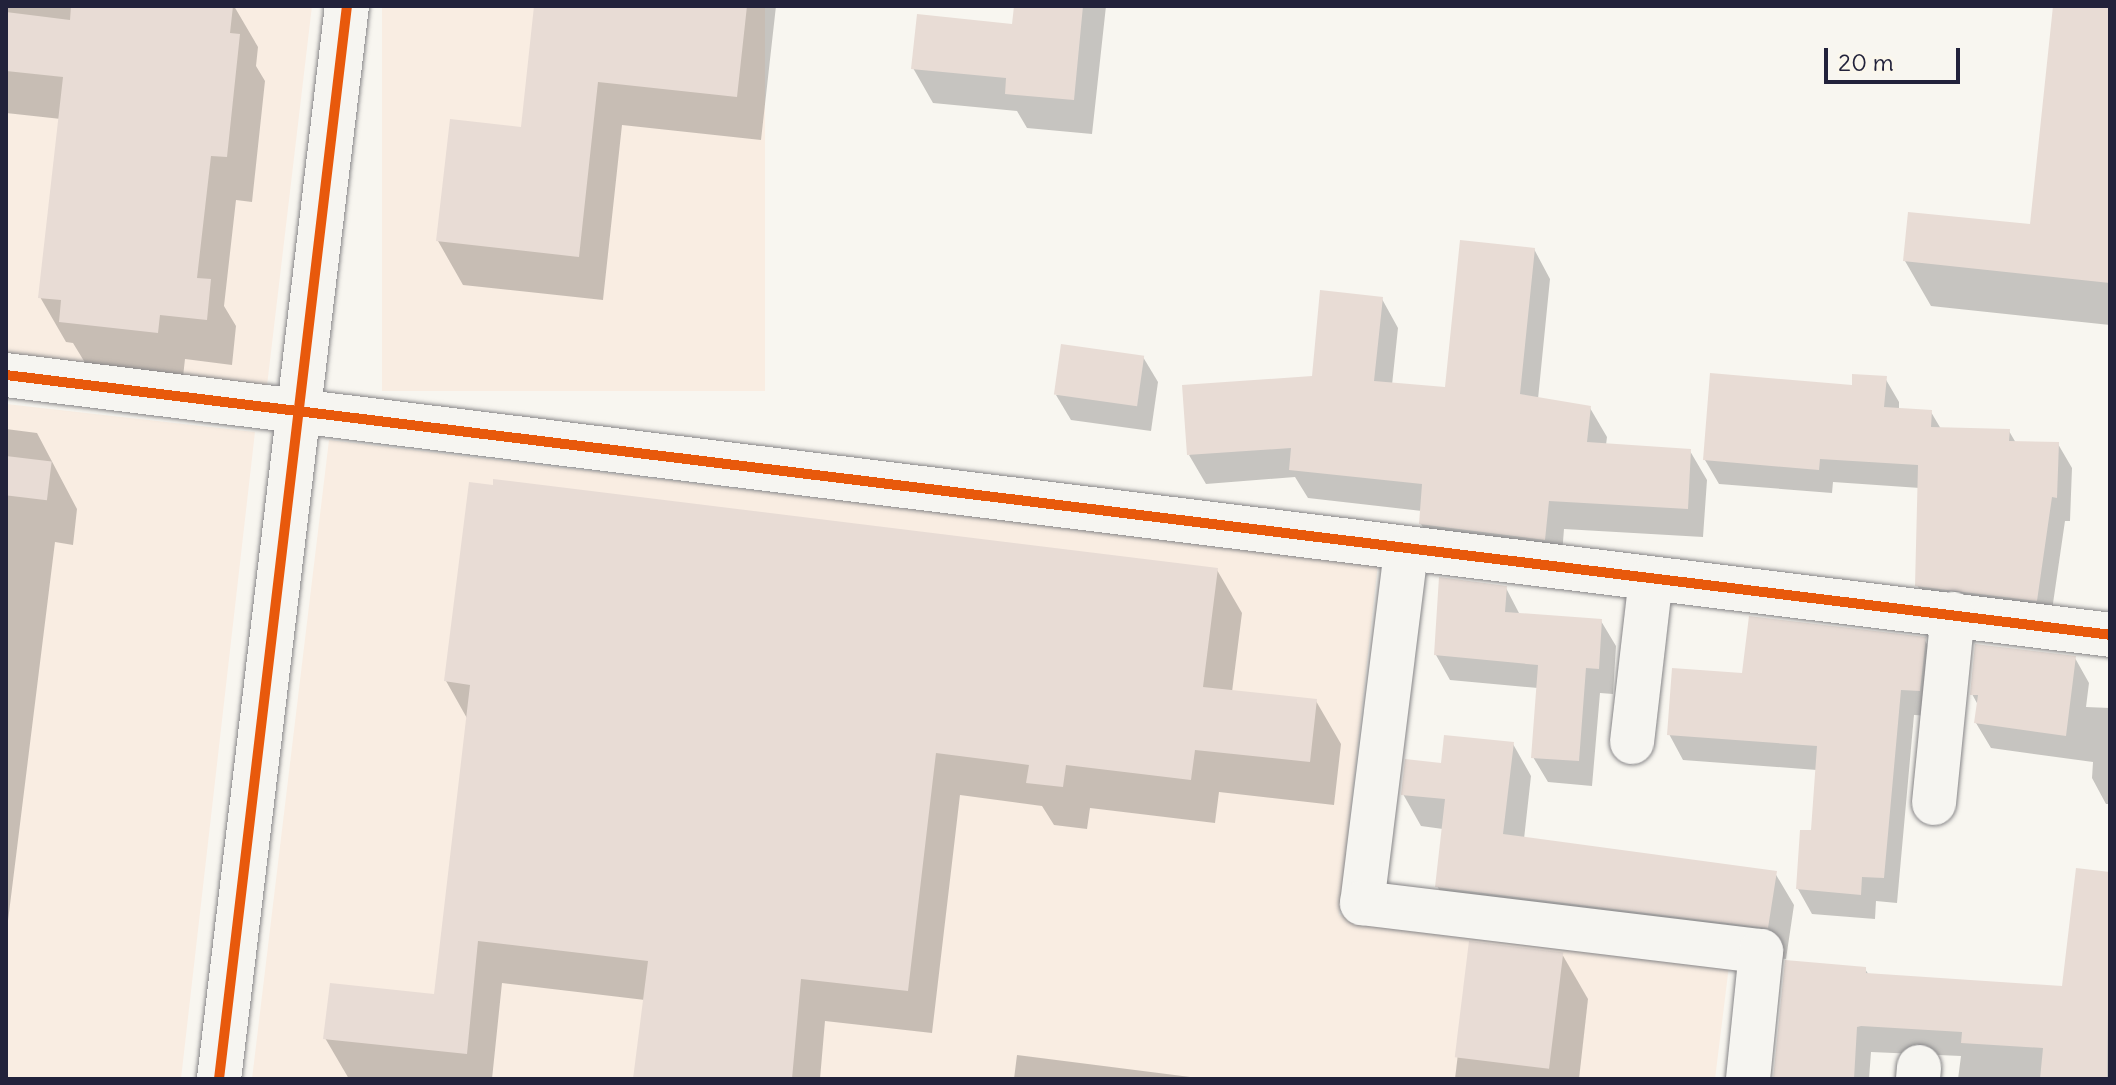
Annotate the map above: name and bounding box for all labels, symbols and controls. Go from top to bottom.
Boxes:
scale bar [1828,32,1964,82]
text: 20 m [1838,47,1894,77]

